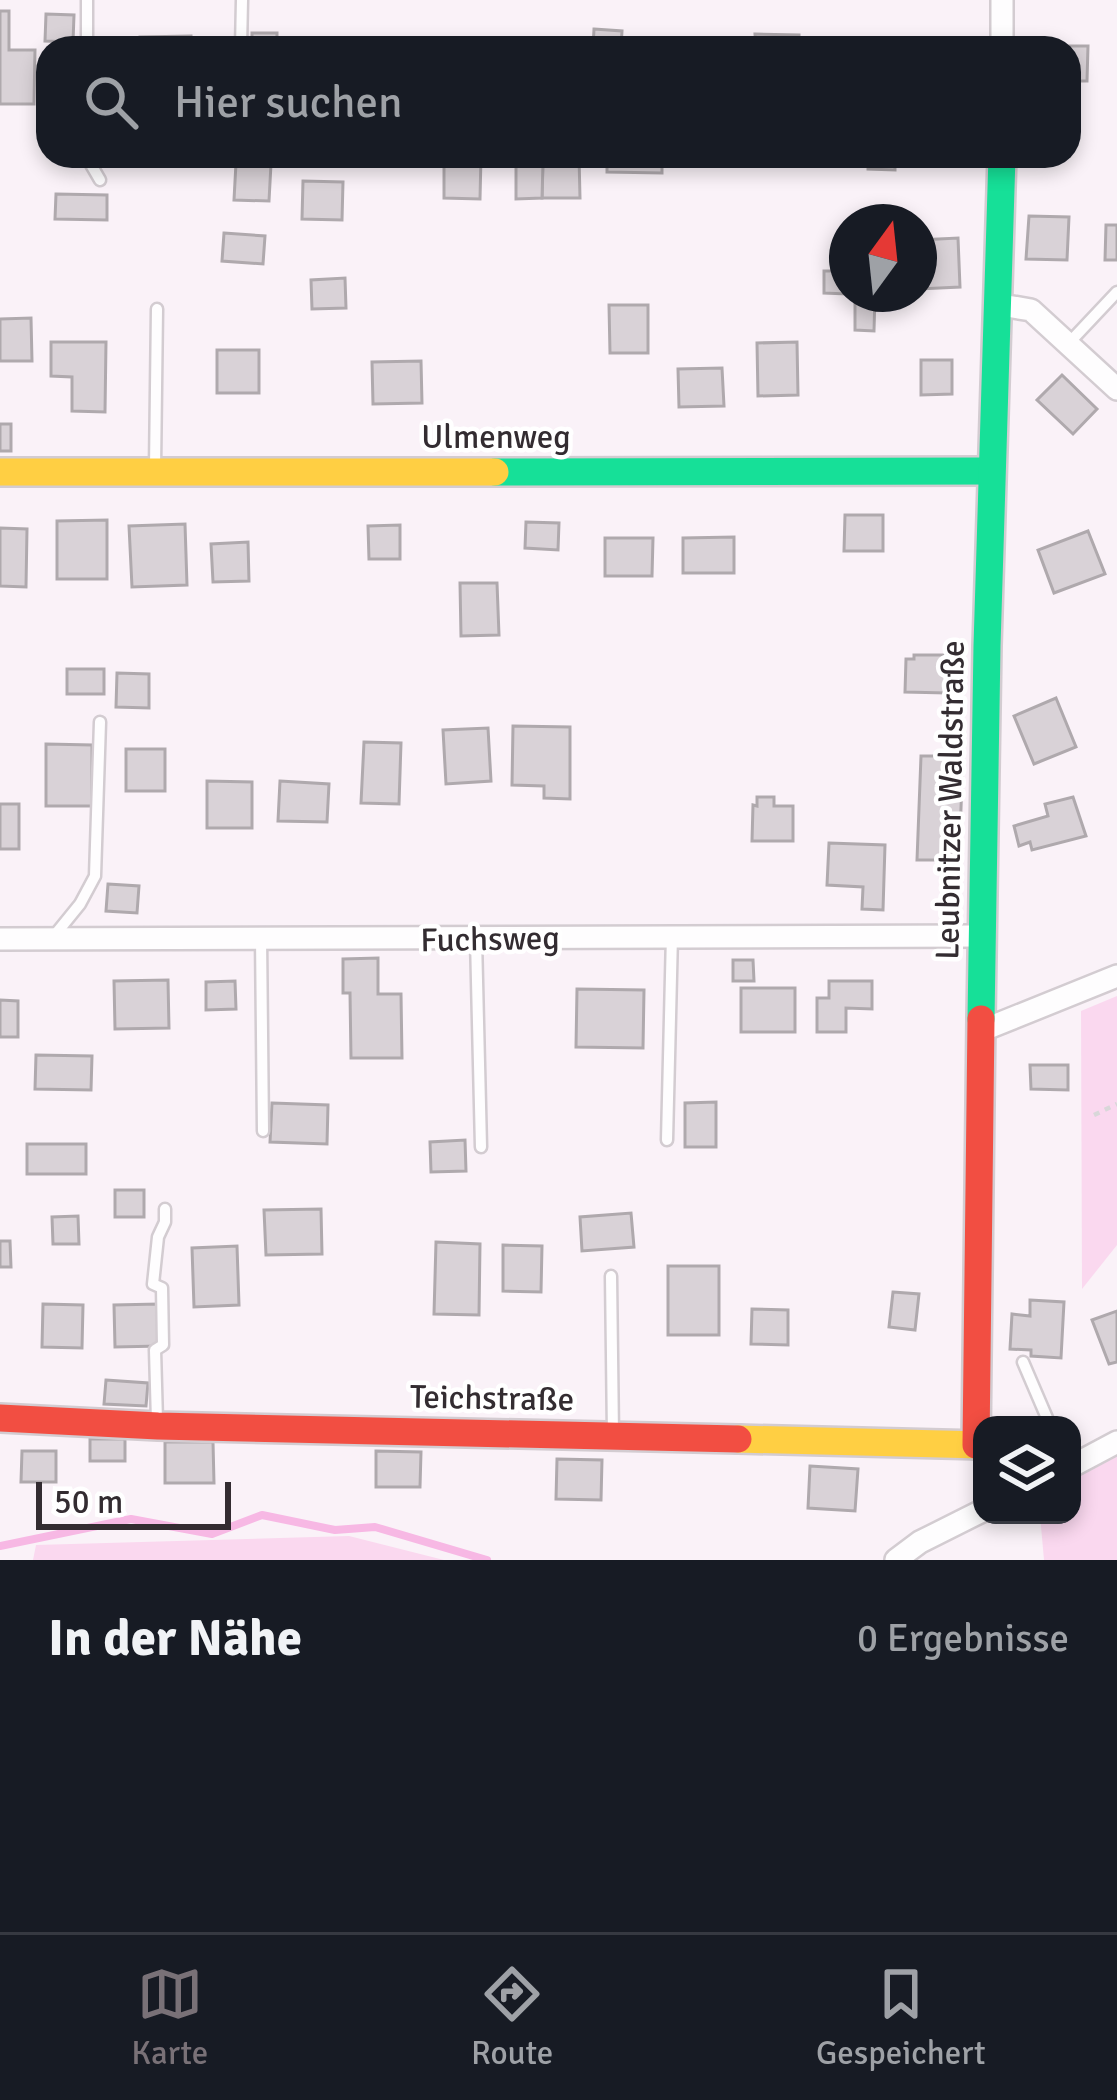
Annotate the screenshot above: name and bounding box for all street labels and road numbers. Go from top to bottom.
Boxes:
street label: Ulmenweg [421,417,571,458]
street label: Leubnitzer Waldstraße [927,640,974,960]
street label: Fuchsweg [420,918,560,961]
street label: Teichstraße [409,1377,574,1420]

